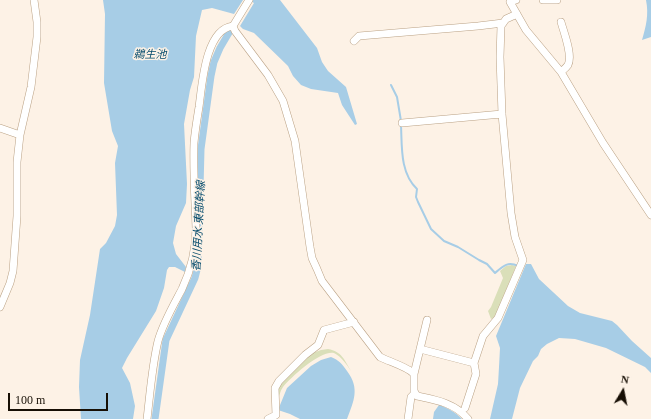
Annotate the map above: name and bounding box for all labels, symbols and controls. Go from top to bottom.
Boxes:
water label: 鵜生池 [134,47,166,61]
water label: 香川用水 東部幹線 [189,180,207,272]
north arrow [603,371,643,411]
text: N [620,373,630,386]
scale bar [10,385,110,411]
text: 100 m [15,393,45,407]

